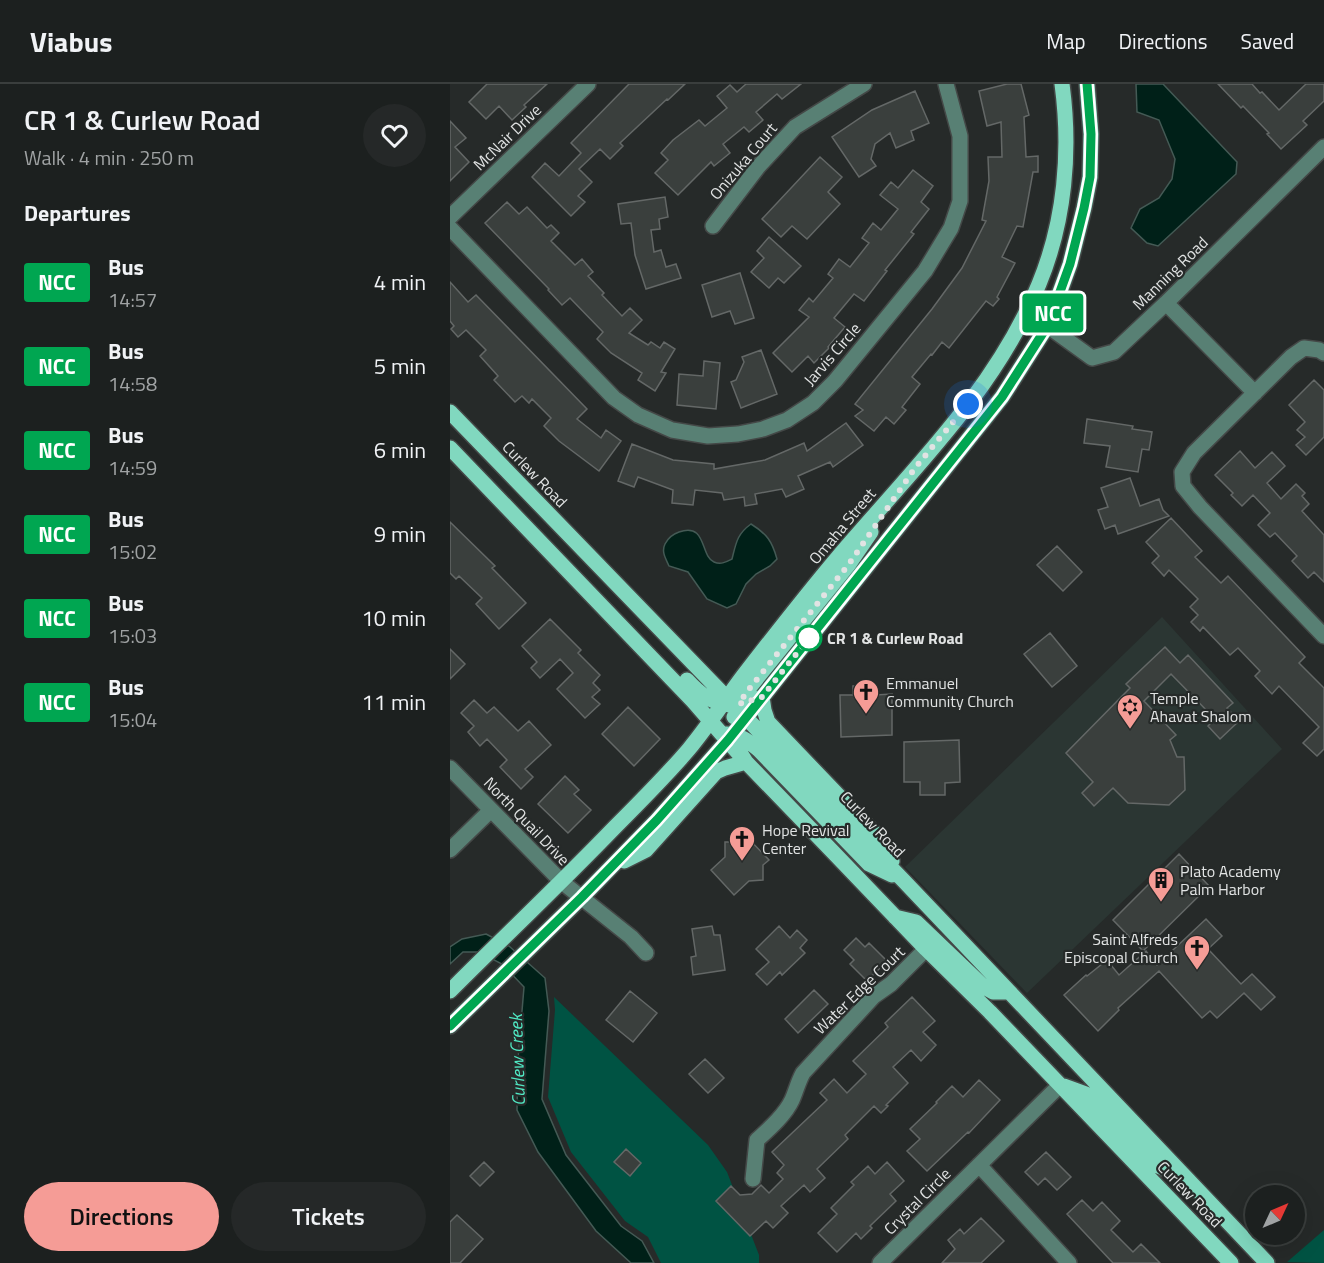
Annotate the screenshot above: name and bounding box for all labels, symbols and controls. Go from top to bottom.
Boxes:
text: Viabus [30,20,112,63]
text: Map [1046,25,1086,57]
text: Directions [1119,25,1208,57]
text: Saved [1241,25,1294,57]
text: CR 1 & Curlew Road [24,98,261,141]
street label: McNair Drive [467,98,547,176]
button: heart [363,104,426,167]
street label: Onizuka Court [704,117,783,205]
text: Walk · 4 min · 250 m [24,142,194,173]
text: Departures [24,196,131,230]
street label: Manning Road [1127,231,1213,315]
text: Bus [108,250,144,284]
text: 4 min [374,265,426,299]
text: NCC [38,266,76,298]
text: 14:57 [108,284,157,315]
line badge: NCC [1018,294,1088,332]
text: NCC [1034,297,1072,329]
street label: Jarvis Circle [798,317,866,391]
text: Bus [108,334,144,368]
text: 5 min [374,349,426,383]
text: NCC [38,350,76,382]
text: 14:58 [108,368,157,399]
your location [953,389,983,419]
text: Bus [108,418,144,452]
text: 6 min [374,433,426,467]
text: NCC [38,434,76,466]
street label: Curlew Road [497,435,573,513]
text: 14:59 [108,452,157,483]
street label: Omaha Street [803,482,881,569]
text: Bus [108,502,144,536]
text: 9 min [374,517,426,551]
text: NCC [38,518,76,550]
text: 15:02 [108,536,157,567]
text: Bus [108,586,144,620]
text: 10 min [361,601,426,635]
text: NCC [38,602,76,634]
text: 15:03 [108,620,157,651]
marker: CR 1 & Curlew Road [796,625,822,651]
place label: CR 1 & Curlew Road [827,626,963,650]
text: Bus [108,670,144,704]
place label: Emmanuel Community Church [886,671,1014,713]
church icon: Emmanuel Community Church [851,677,881,715]
text: 11 min [361,685,426,719]
text: NCC [38,686,76,718]
place label: Temple Ahavat Shalom [1150,686,1252,728]
synagogue icon: Temple Ahavat Shalom [1115,692,1145,730]
text: 15:04 [108,704,157,735]
street label: North Quail Drive [478,771,576,871]
street label: Curlew Road [835,785,911,863]
place label: Hope Revival Center [762,818,849,860]
church icon: Hope Revival Center [727,824,757,862]
place label: Plato Academy Palm Harbor [1180,859,1281,901]
building icon: Plato Academy Palm Harbor [1146,865,1176,903]
place label: Saint Alfreds Episcopal Church [1064,927,1178,969]
church icon: Saint Alfreds Episcopal Church [1182,933,1212,971]
street label: Water Edge Court [808,940,910,1040]
water label: Curlew Creek [502,1012,532,1106]
street label: Curlew Road [1152,1155,1228,1233]
street label: Crystal Circle [878,1162,956,1240]
button: Directions [24,1182,219,1251]
button: Tickets [231,1182,426,1251]
north arrow [1245,1185,1305,1245]
map controls [1245,1185,1305,1245]

